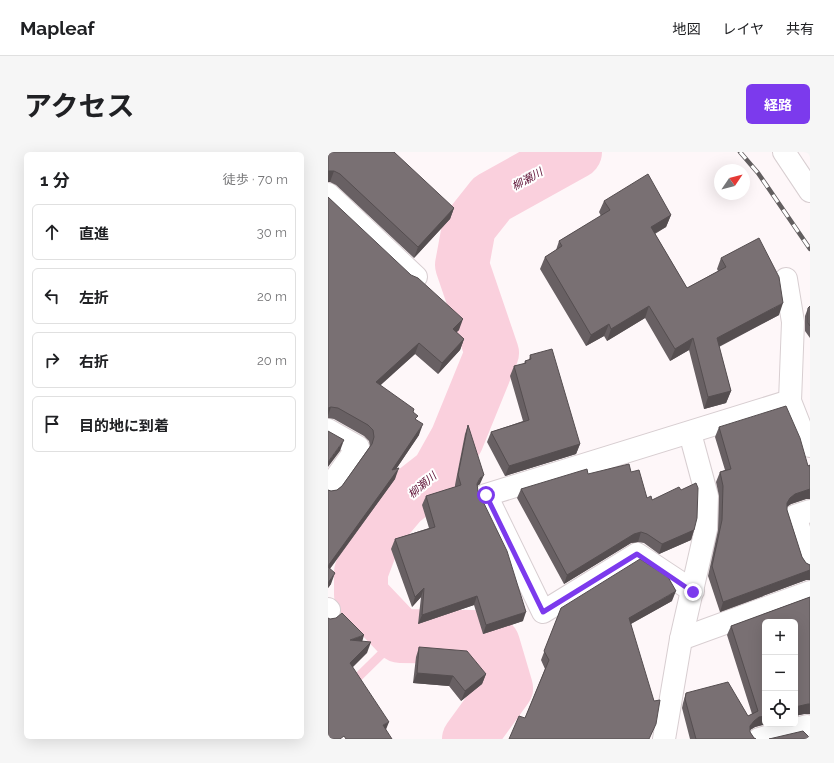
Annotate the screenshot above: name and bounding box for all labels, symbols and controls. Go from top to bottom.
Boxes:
text: Mapleaf [20,17,95,39]
text: 地図 [672,21,700,37]
text: レイヤ [722,21,764,37]
text: 共有 [786,21,814,37]
button: 経路 [746,84,810,124]
text: アクセス [24,90,135,123]
north arrow [714,164,750,200]
water label: 柳瀬川 [510,165,546,193]
text: 1 分 [40,170,69,190]
text: 徒歩 · 70 m [223,172,288,187]
icon: ahead [41,221,63,243]
text: 直進 [79,225,109,243]
text: 30 m [257,225,287,240]
icon: left [41,285,63,307]
text: 左折 [79,289,109,307]
text: 20 m [257,289,287,304]
icon: right [41,349,63,371]
text: 右折 [79,353,109,371]
text: 20 m [257,353,287,368]
icon: arrive [41,413,63,435]
text: 目的地に到着 [79,417,169,435]
water label: 柳瀬川 [406,469,440,501]
route start [477,486,495,504]
route end [684,583,702,601]
map controls [762,619,798,727]
button: + [762,619,798,655]
button: − [762,655,798,691]
button: locate [762,691,798,727]

